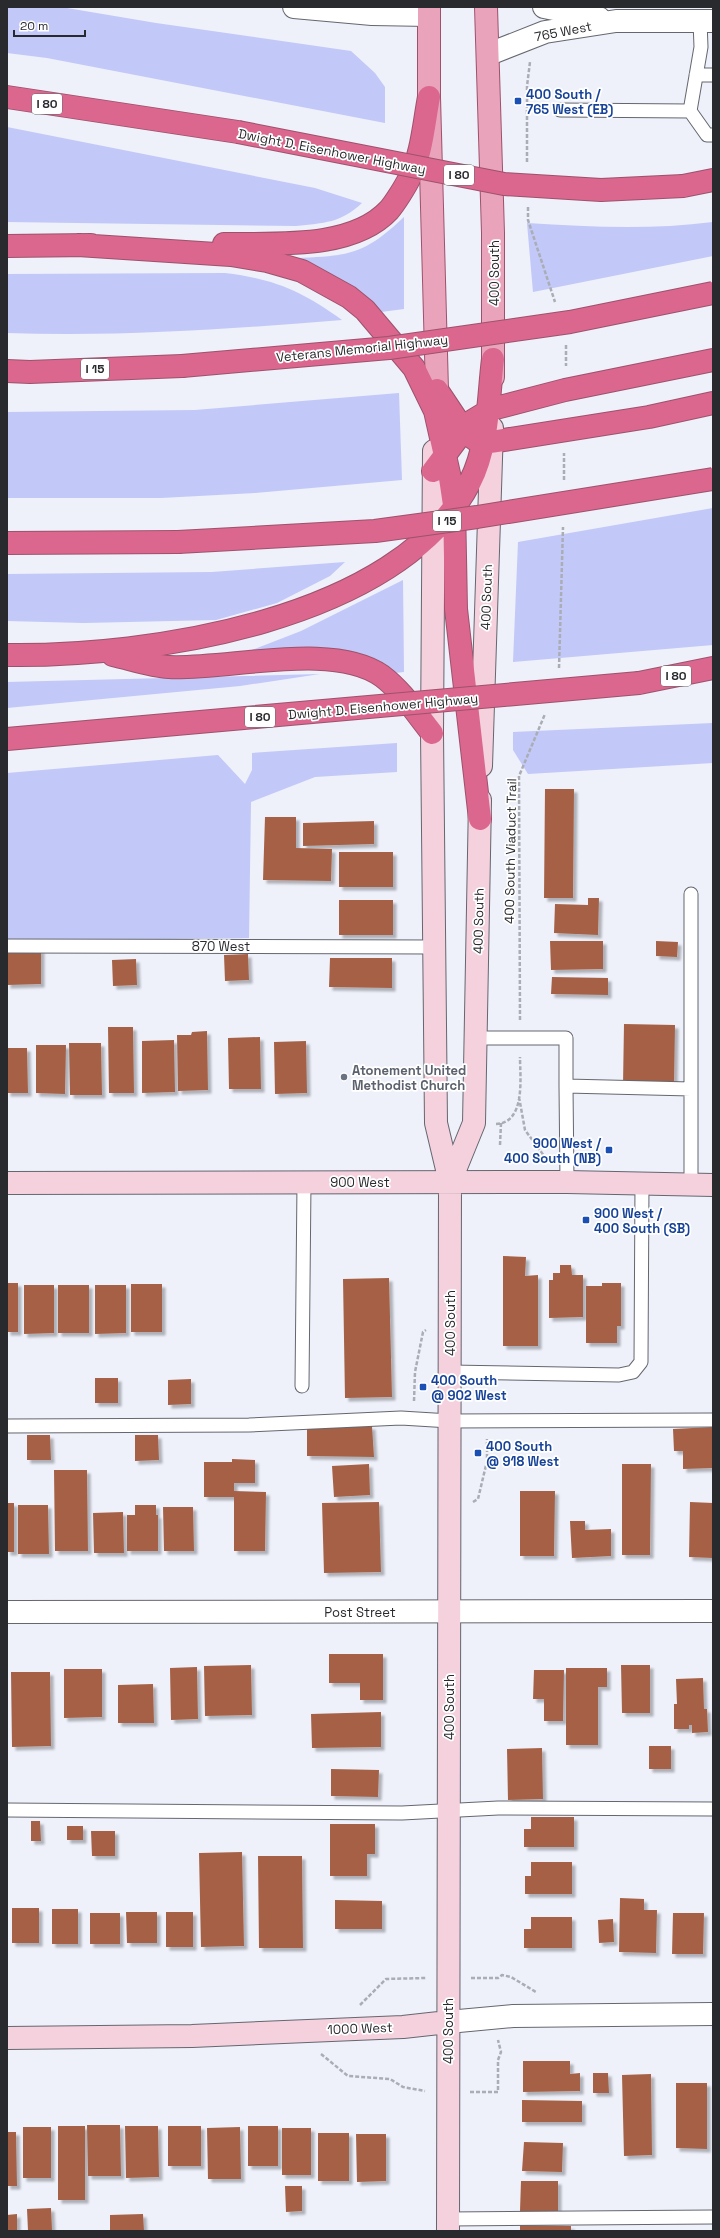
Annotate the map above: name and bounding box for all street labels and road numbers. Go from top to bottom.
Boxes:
street label: 765 West [533,18,593,45]
road number: I 80 [32,94,62,114]
street label: Dwight D. Eisenhower Highway [237,125,427,178]
road number: I 80 [444,165,474,185]
street label: 400 South [486,240,503,306]
street label: Veterans Memorial Highway [275,331,449,366]
road number: I 15 [81,359,109,379]
road number: I 15 [433,511,461,531]
street label: 400 South [477,564,496,630]
road number: I 80 [661,666,691,686]
street label: Dwight D. Eisenhower Highway [287,690,479,723]
road number: I 80 [245,707,275,727]
street label: 400 South Viaduct Trail [501,778,520,924]
street label: 400 South [469,888,488,954]
street label: 870 West [192,938,250,955]
street label: 900 West [330,1174,390,1191]
street label: 400 South [442,1290,459,1356]
street label: Post Street [324,1604,396,1621]
street label: 400 South [441,1674,458,1740]
street label: 400 South [440,1998,457,2064]
street label: 1000 West [327,2019,393,2038]

